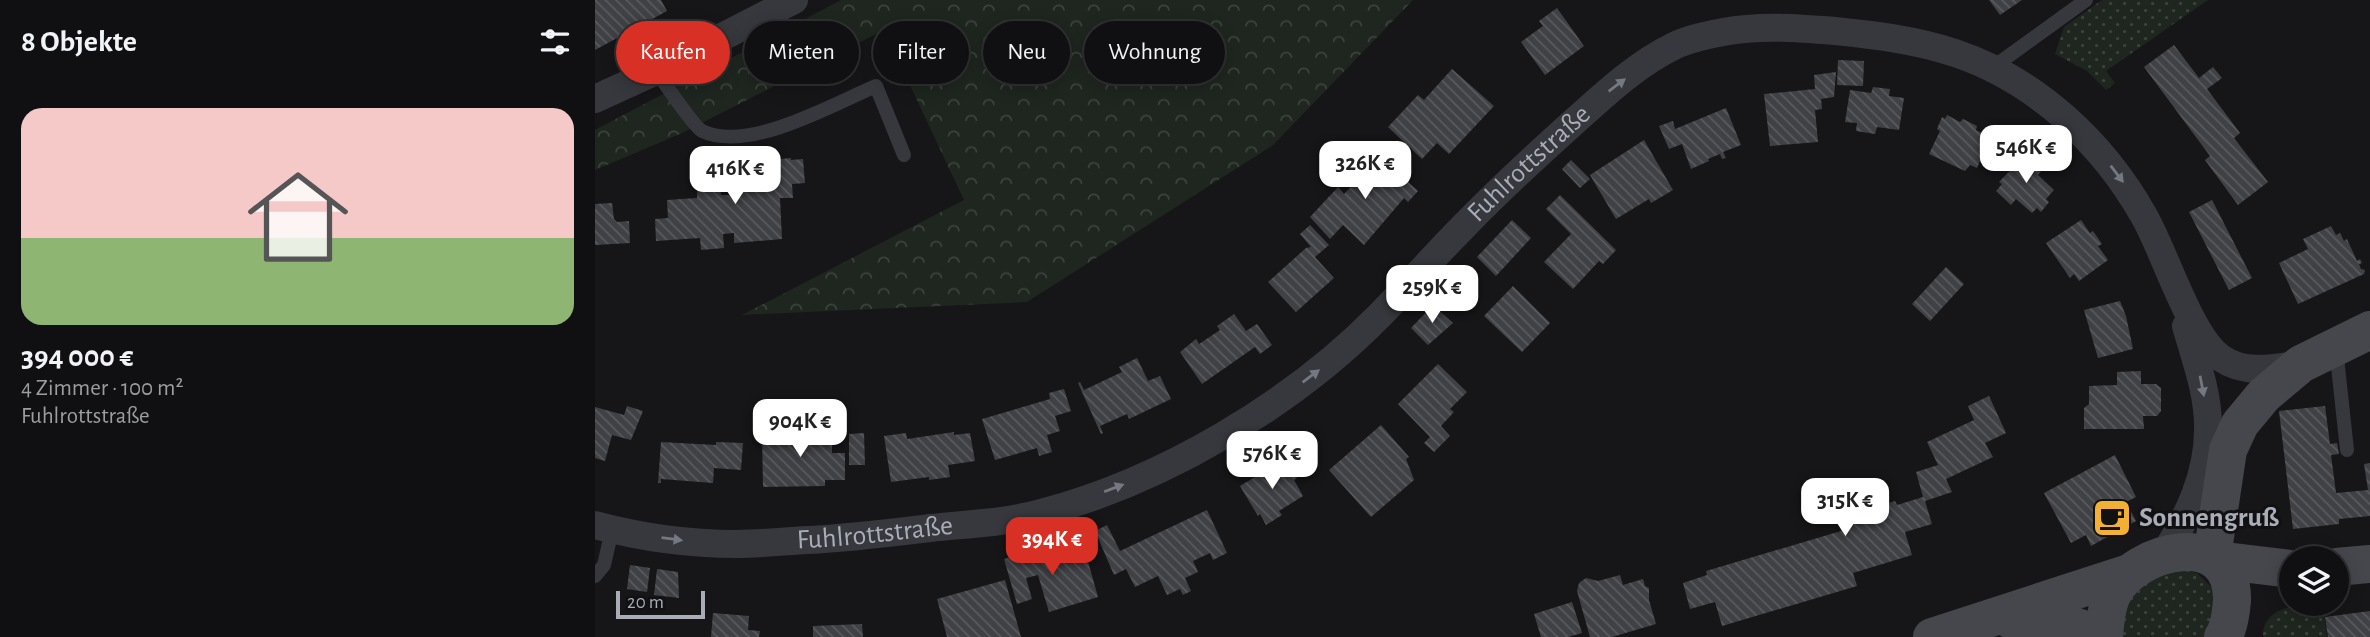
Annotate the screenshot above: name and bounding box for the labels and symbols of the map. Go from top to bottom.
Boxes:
one-way arrow [1608,77,1626,92]
street label: Fuhlrottstraße [1462,100,1596,227]
pin: 546K € [1969,125,2083,185]
pin: 326K € [1308,142,1422,201]
pin: 416K € [678,146,792,206]
one-way arrow [2110,165,2125,183]
pin: 259K € [1375,266,1489,325]
one-way arrow [1302,369,1320,383]
one-way arrow [2197,375,2208,397]
pin: 904K € [743,400,857,459]
pin: 576K € [1215,432,1329,491]
pin: 315K € [1788,478,1902,538]
one-way arrow [1104,483,1125,494]
cafe icon: Sonnengruß [2091,497,2133,539]
place label: Sonnengruß [2139,504,2279,532]
street label: Fuhlrottstraße [796,512,954,555]
pin: 394K € [995,518,1109,577]
one-way arrow [661,534,683,545]
scale bar [616,588,705,620]

